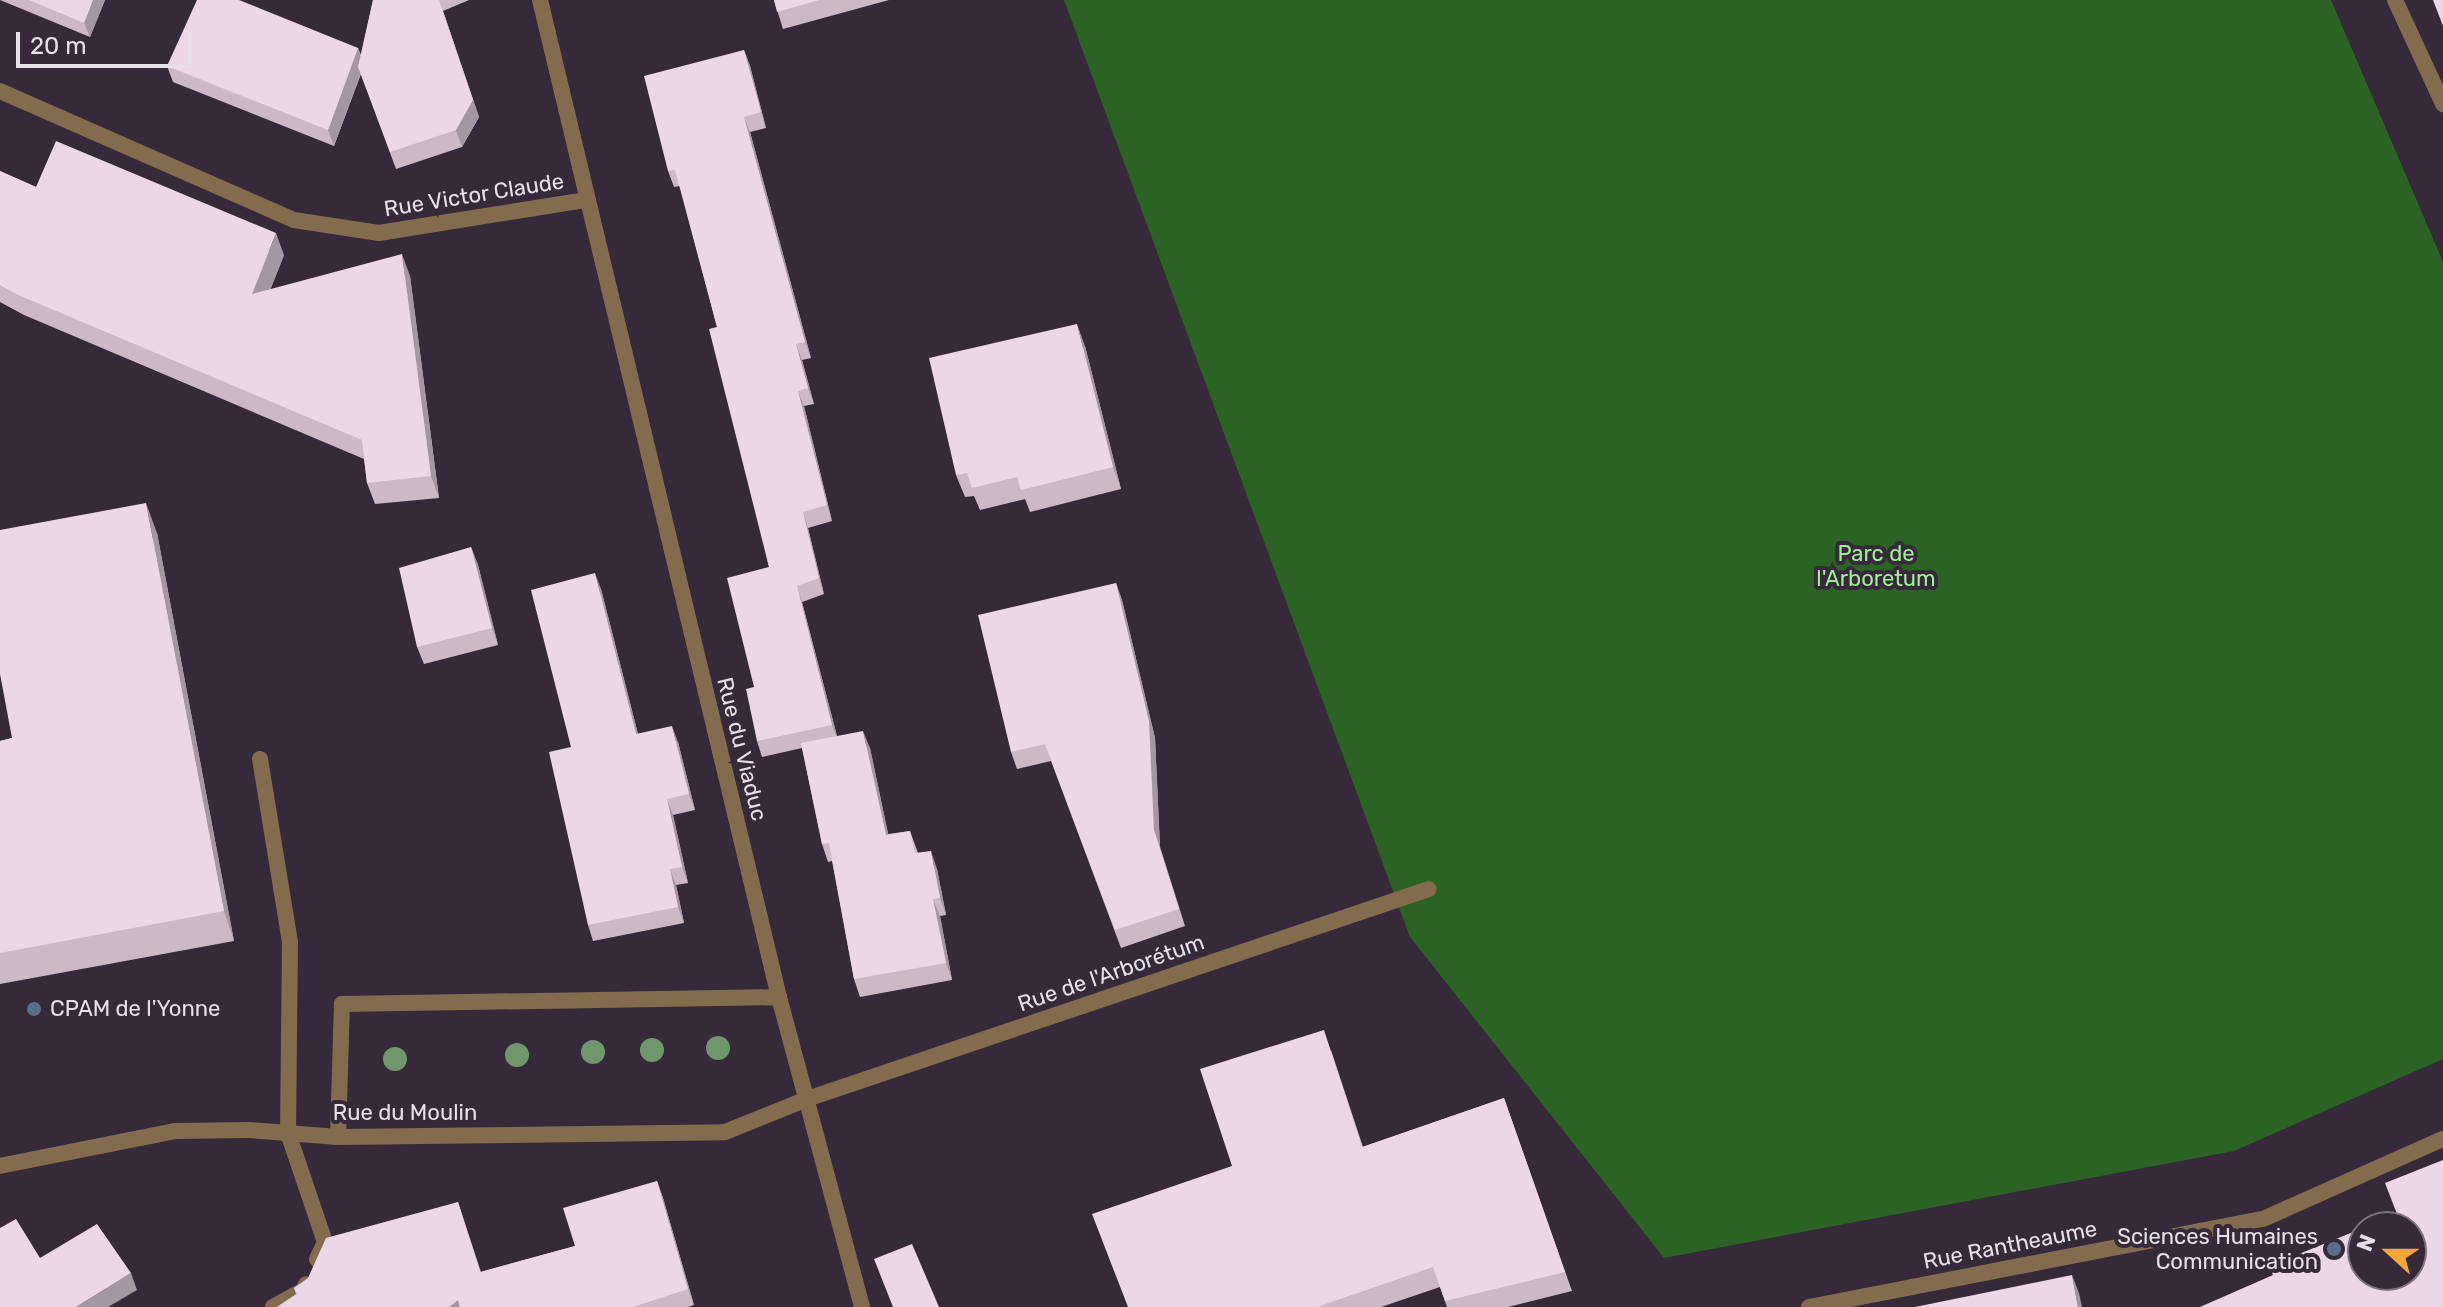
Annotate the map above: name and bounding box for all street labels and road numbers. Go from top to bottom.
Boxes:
street label: Rue Victor Claude [382,168,566,222]
street label: Rue du Viaduc [711,674,773,824]
street label: Rue de l'Arborétum [1014,929,1208,1017]
street label: Rue du Moulin [333,1100,477,1126]
street label: Rue Rantheaume [1921,1215,2099,1275]

